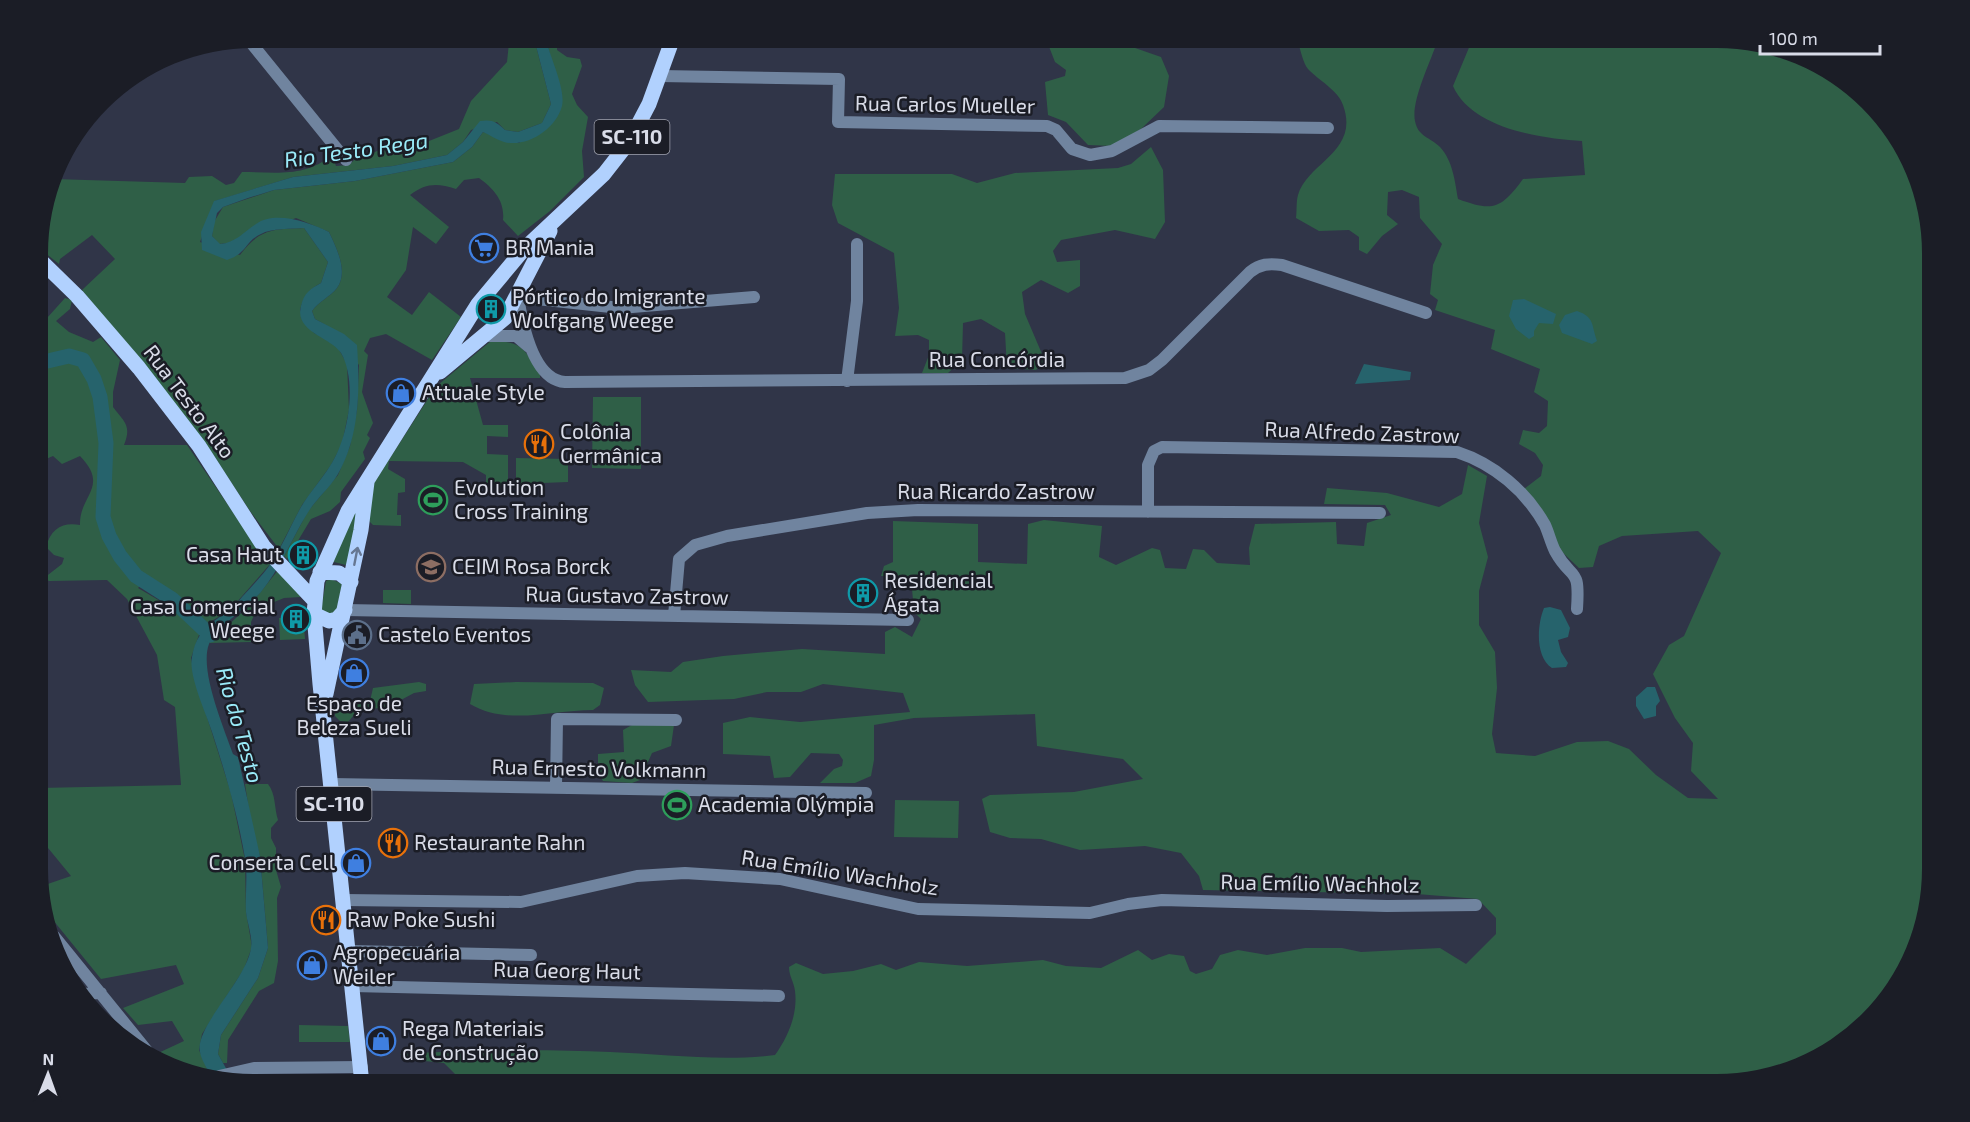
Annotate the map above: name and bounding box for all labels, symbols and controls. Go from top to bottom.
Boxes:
scale bar [1760,18,1880,56]
text: 100 m [1769,27,1818,49]
street label: Rua Carlos Mueller [855,89,1036,118]
road number: SC-110 [594,120,670,154]
water label: Rio Testo Rega [282,126,430,172]
supermarket icon: BR Mania [468,232,500,264]
place label: BR Mania [505,234,595,259]
place label: Pórtico do Imigrante Wolfgang Weege [512,283,705,332]
building icon: Pórtico do Imigrante Wolfgang Weege [475,293,507,325]
street label: Rua Testo Alto [139,339,241,463]
street label: Rua Concórdia [929,346,1065,371]
shop icon: Attuale Style [385,377,417,409]
place label: Attuale Style [422,379,545,404]
street label: Rua Alfredo Zastrow [1264,416,1460,447]
place label: Colônia Germânica [560,418,662,467]
restaurant icon: Colônia Germânica [523,428,555,460]
place label: Evolution Cross Training [454,474,589,523]
street label: Rua Ricardo Zastrow [897,478,1095,503]
sports icon: Evolution Cross Training [417,484,449,516]
building icon: Casa Haut [287,539,319,571]
place label: Casa Haut [186,541,282,566]
one-way arrow [351,547,362,566]
school or university icon: CEIM Rosa Borck [415,551,447,583]
place label: CEIM Rosa Borck [452,553,610,578]
place label: Residencial Ágata [884,567,994,616]
building icon: Residencial Ágata [847,577,879,609]
street label: Rua Gustavo Zastrow [525,580,729,609]
place label: Casa Comercial Weege [130,593,276,642]
building icon: Casa Comercial Weege [280,603,312,635]
public building icon: Castelo Eventos [341,619,373,651]
place label: Castelo Eventos [378,621,531,646]
shop icon: Espaço de Beleza Sueli [338,657,370,689]
water label: Rio do Testo [212,664,270,786]
place label: Espaço de Beleza Sueli [296,690,412,739]
street label: Rua Ernesto Volkmann [491,753,707,782]
road number: SC-110 [296,787,372,821]
sports icon: Academia Olýmpia [661,789,693,821]
place label: Academia Olýmpia [698,791,874,816]
restaurant icon: Restaurante Rahn [377,827,409,859]
place label: Restaurante Rahn [414,829,585,854]
street label: Rua Emílio Wachholz [740,844,940,899]
shop icon: Conserta Cell [340,847,372,879]
place label: Conserta Cell [209,849,336,874]
street label: Rua Emílio Wachholz [1220,868,1420,897]
restaurant icon: Raw Poke Sushi [310,904,342,936]
place label: Raw Poke Sushi [347,906,495,931]
place label: Agropecuária Weiler [333,939,460,988]
shop icon: Agropecuária Weiler [296,949,328,981]
street label: Rua Georg Haut [493,956,641,983]
place label: Rega Materiais de Construção [402,1015,544,1066]
shop icon: Rega Materiais de Construção [365,1025,397,1057]
north arrow [18,1044,78,1104]
text: N [42,1049,54,1068]

